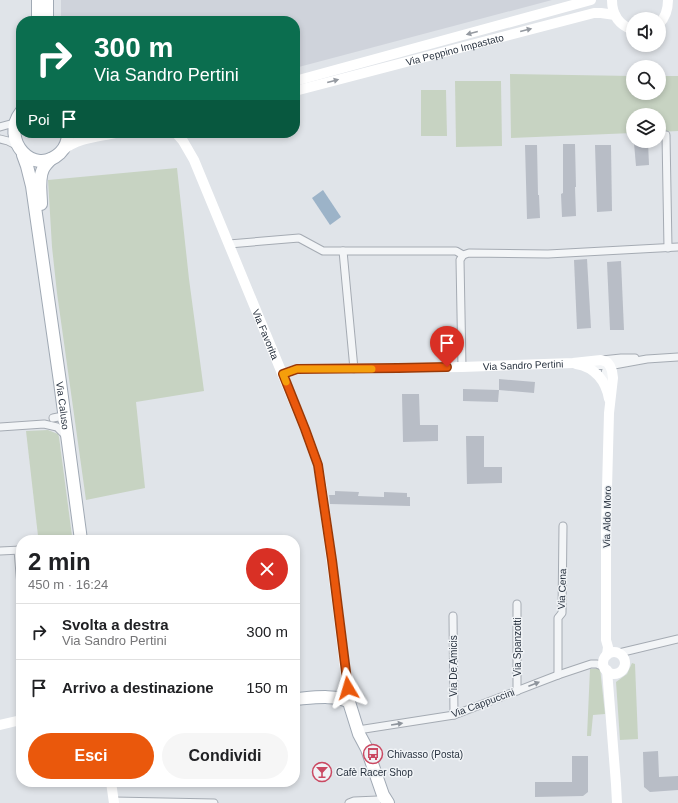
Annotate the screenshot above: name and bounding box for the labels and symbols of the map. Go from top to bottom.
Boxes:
one-way arrow [520,27,532,33]
one-way arrow [466,30,478,36]
street label: Via Peppino Impastato [405,31,505,67]
one-way arrow [327,78,339,84]
street label: Via Favorita [251,307,281,361]
pin [430,326,464,367]
street label: Via Sandro Pertini [483,358,564,372]
street label: Via Caluso [54,381,72,431]
street label: Via Aldo Moro [601,485,613,548]
street label: Via Cena [556,568,568,610]
street label: Via Spanzotti [512,618,523,676]
street label: Via De Amicis [448,635,459,697]
position arrow [327,667,369,709]
one-way arrow [529,681,541,687]
street label: Via Cappuccini [450,686,516,720]
one-way arrow [391,721,403,727]
bus stop icon: Chivasso (Posta) [362,743,384,765]
place label: Chivasso (Posta) [387,749,463,760]
bar icon: Cafè Racer Shop [311,761,333,783]
place label: Cafè Racer Shop [336,767,413,778]

